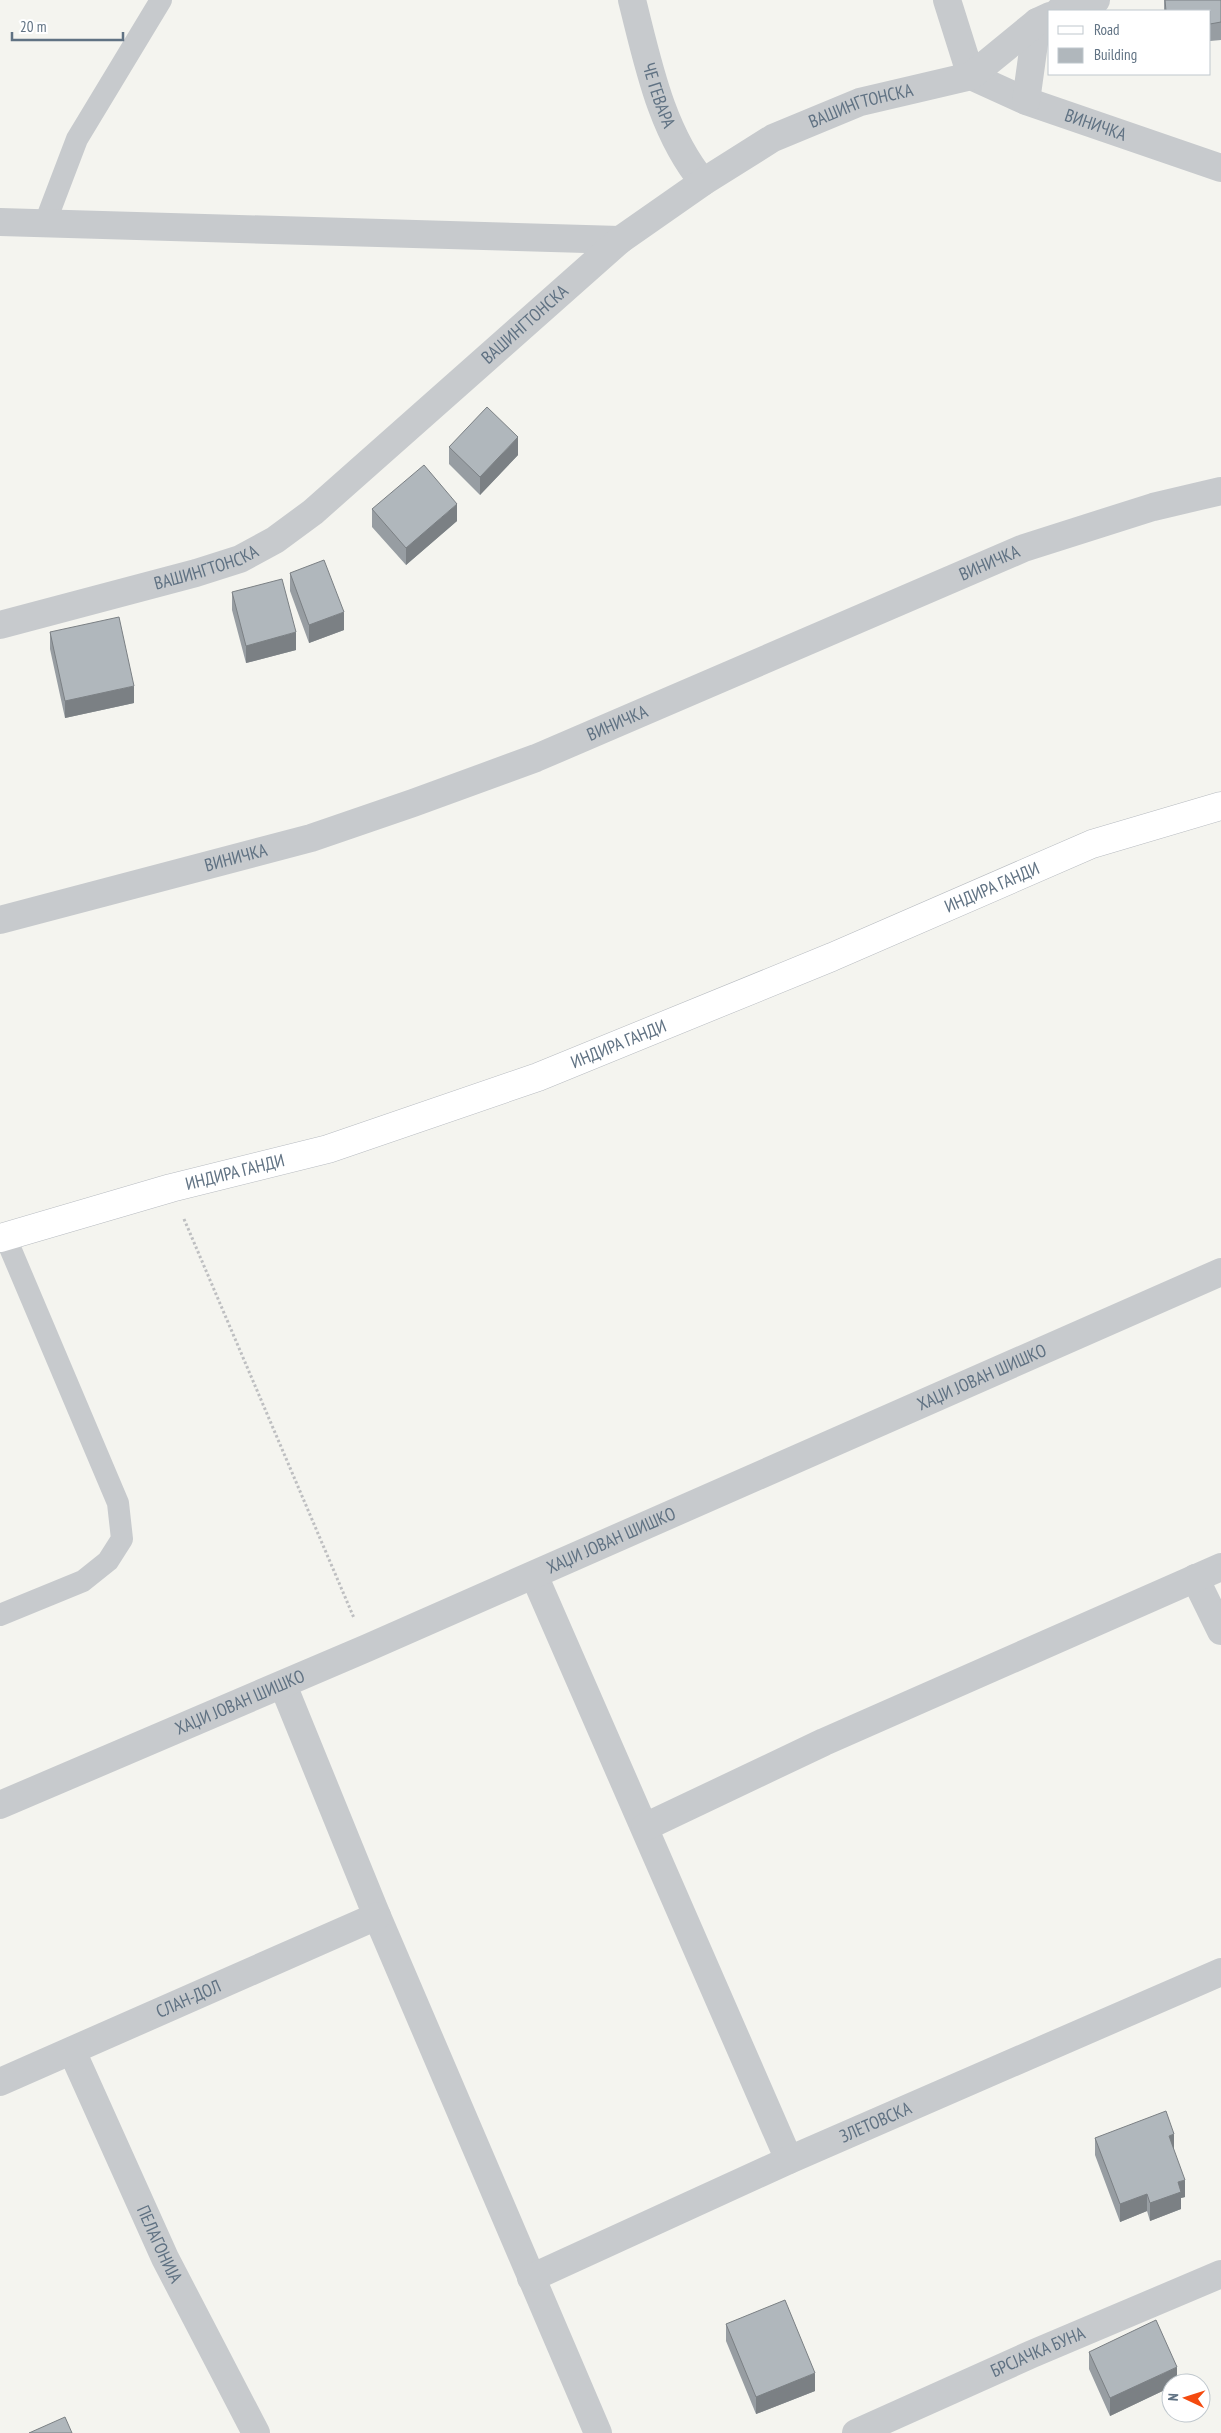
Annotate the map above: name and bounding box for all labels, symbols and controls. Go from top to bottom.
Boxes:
scale bar [12,10,124,42]
legend [1048,10,1211,75]
text: 20 m [20,17,46,36]
text: Road [1094,20,1120,39]
text: Building [1094,45,1137,64]
street label: ЧЕ ГЕВАРА [637,60,681,132]
street label: ВАШИНГТОНСКА [805,78,916,133]
street label: ВИНИЧКА [1062,103,1130,146]
street label: ВАШИНГТОНСКА [476,279,573,369]
street label: ВАШИНГТОНСКА [151,539,263,595]
street label: ВИНИЧКА [955,539,1024,586]
street label: ВИНИЧКА [583,699,651,746]
street label: ВИНИЧКА [202,838,270,877]
street label: ИНДИРА ГАНДИ [941,856,1043,918]
street label: ИНДИРА ГАНДИ [567,1014,670,1073]
street label: ИНДИРА ГАНДИ [183,1148,287,1195]
street label: ХАЏИ ЈОВАН ШИШКО [914,1338,1050,1415]
street label: ХАЏИ ЈОВАН ШИШКО [543,1502,679,1578]
street label: ХАЏИ ЈОВАН ШИШКО [172,1664,308,1740]
street label: СЛАН-ДОЛ [152,1974,224,2023]
street label: ЗЛЕТОВСКА [836,2096,915,2148]
street label: ПЕЛАГОНИЈА [132,2202,188,2287]
street label: БРСЈАЧКА БУНА [987,2321,1089,2382]
north arrow [1161,2373,1211,2423]
text: N [1164,2393,1182,2401]

